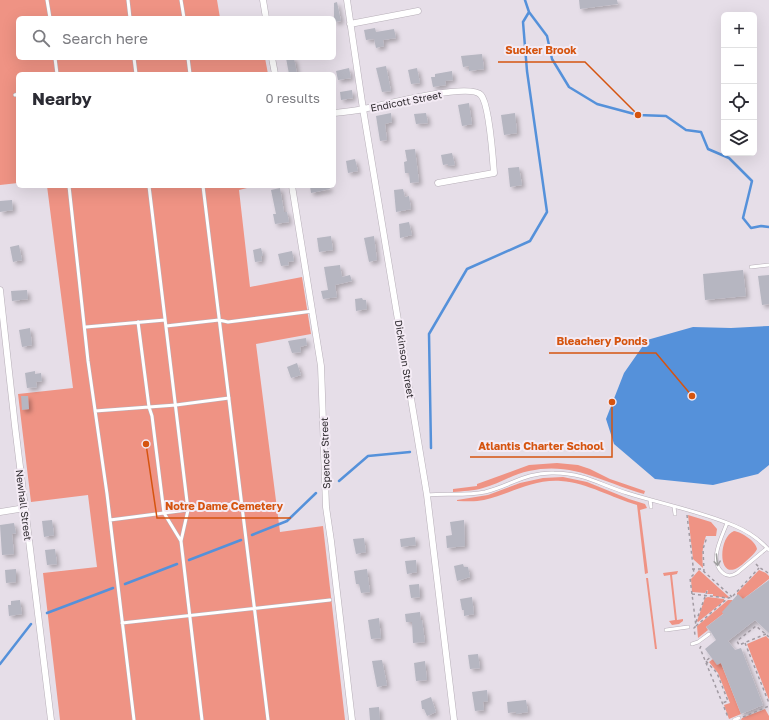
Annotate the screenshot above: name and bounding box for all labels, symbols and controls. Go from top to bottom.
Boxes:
map controls [721,12,757,156]
button: + [721,12,757,48]
search box [16,16,336,60]
icon: search [30,27,52,49]
text: Search here [62,29,148,47]
callout: Sucker Brook [498,39,585,62]
text: Sucker Brook [505,43,577,56]
button: − [721,48,757,84]
button: locate [721,84,757,120]
text: Nearby [32,88,92,109]
street label: Endicott Street [369,88,443,114]
text: 0 results [265,90,320,106]
button: layers [721,120,757,156]
street label: Dickinson Street [393,319,417,399]
callout: Bleachery Ponds [549,330,656,353]
text: Bleachery Ponds [556,334,648,347]
street label: Spencer Street [318,417,332,489]
callout: Atlantis Charter School [470,434,612,457]
text: Atlantis Charter School [478,439,604,452]
street label: Newhall Street [14,469,34,541]
callout: Notre Dame Cemetery [157,495,291,518]
text: Notre Dame Cemetery [165,499,283,512]
one-way arrow [714,553,721,566]

